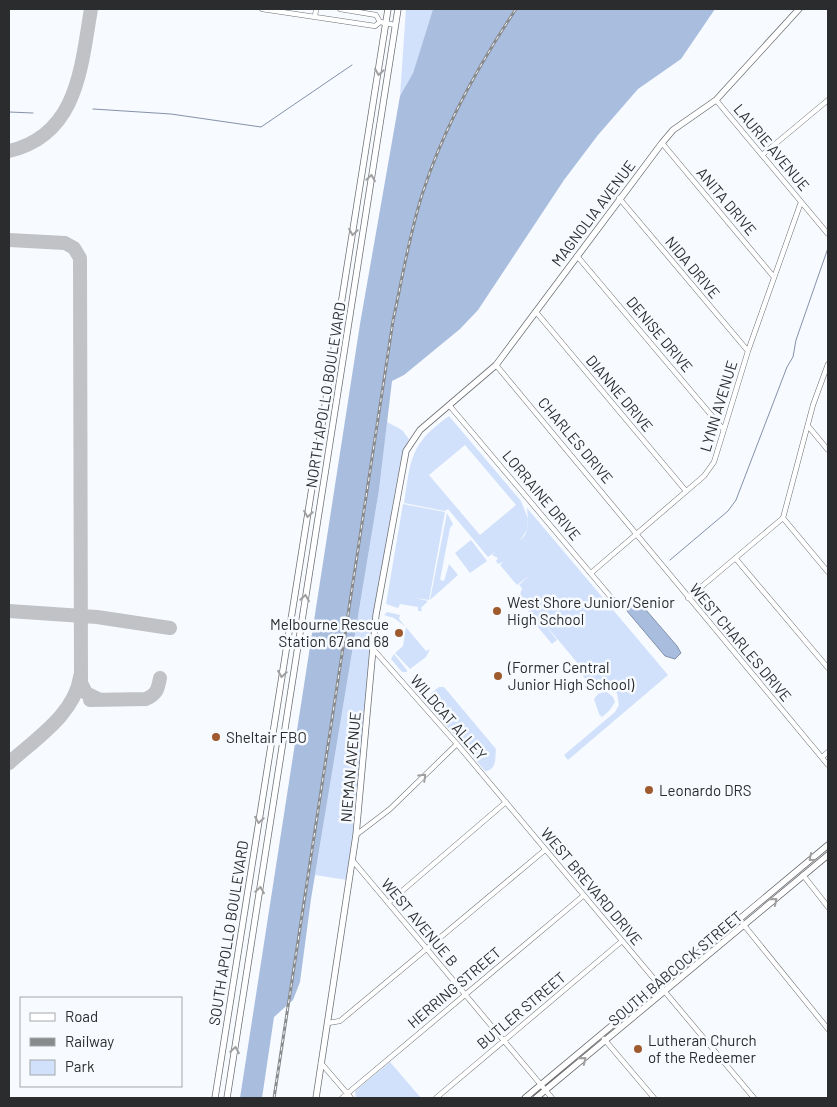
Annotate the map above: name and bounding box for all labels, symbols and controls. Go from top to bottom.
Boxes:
one-way arrow [374,67,384,76]
street label: LAURIE AVENUE [730,100,814,194]
street label: MAGNOLIA AVENUE [547,157,639,269]
street label: ANITA DRIVE [693,163,761,239]
one-way arrow [366,174,376,183]
one-way arrow [349,228,359,237]
street label: NIDA DRIVE [662,232,724,302]
street label: DENISE DRIVE [623,292,697,376]
street label: NORTH APOLLO BOULEVARD [301,301,349,489]
street label: DIANNE DRIVE [583,351,657,435]
street label: LYNN AVENUE [696,358,740,454]
street label: CHARLES DRIVE [535,393,617,487]
street label: LORRAINE DRIVE [499,446,585,544]
one-way arrow [303,510,314,518]
street label: WEST CHARLES DRIVE [686,579,796,705]
place label: West Shore Junior/Senior High School [507,593,675,628]
one-way arrow [300,594,310,602]
marker: West Shore Junior/Senior High School [491,605,503,617]
place label: Melbourne Rescue Station 67 and 68 [270,615,389,650]
marker: Melbourne Rescue Station 67 and 68 [393,627,405,639]
place label: (Former Central Junior High School) [507,658,634,693]
one-way arrow [278,670,288,678]
marker: (Former Central Junior High School) [492,670,504,682]
street label: WILDCAT ALLEY [407,671,491,763]
street label: NIEMAN AVENUE [336,711,364,823]
place label: Sheltair FBO [226,728,307,746]
marker: Sheltair FBO [210,731,222,743]
one-way arrow [418,774,427,783]
place label: Leonardo DRS [659,781,751,799]
marker: Leonardo DRS [643,784,655,796]
one-way arrow [254,815,264,824]
street label: WEST BREVARD DRIVE [538,824,646,948]
street label: SOUTH APOLLO BOULEVARD [204,839,252,1027]
one-way arrow [809,852,818,861]
street label: WEST AVENUE B [378,874,462,970]
one-way arrow [254,885,264,894]
one-way arrow [769,898,778,907]
street label: SOUTH BABCOCK STREET [604,907,746,1029]
street label: HERRING STREET [404,943,504,1031]
street label: BUTLER STREET [473,968,569,1052]
legend [20,997,182,1087]
text: Road [65,1007,98,1025]
place label: Lutheran Church of the Redeemer [648,1031,757,1066]
text: Railway [65,1032,114,1050]
marker: Lutheran Church of the Redeemer [632,1043,644,1055]
one-way arrow [229,1046,240,1054]
one-way arrow [578,1056,587,1065]
text: Park [65,1057,95,1075]

